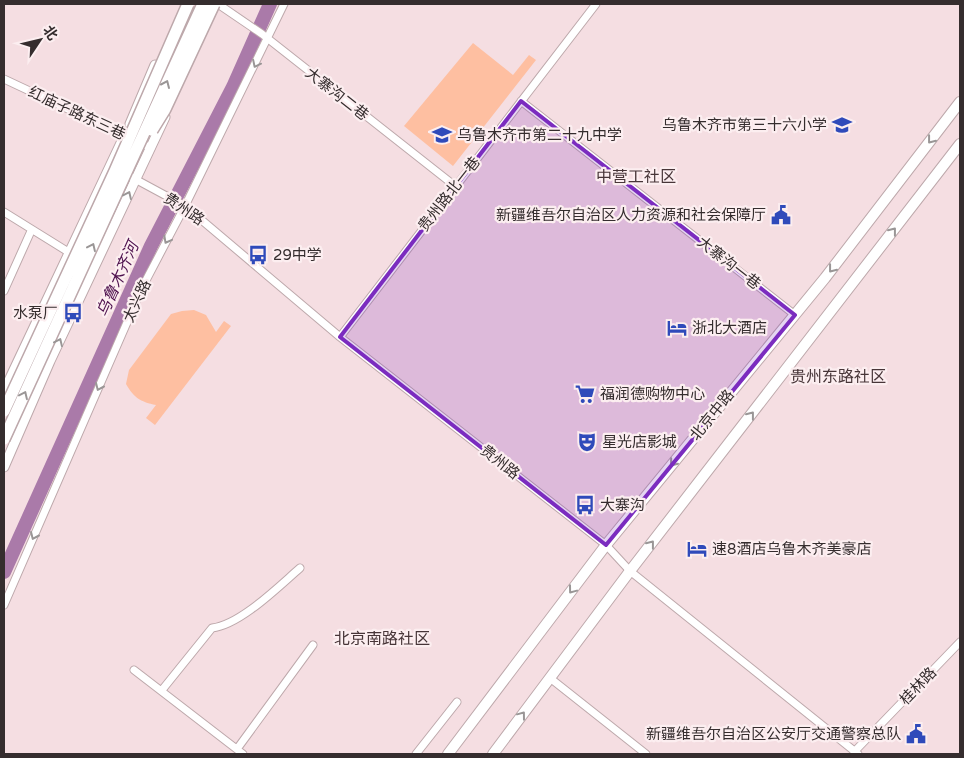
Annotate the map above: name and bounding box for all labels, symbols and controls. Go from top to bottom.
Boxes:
north arrow [15,15,65,65]
text: 北 [39,22,61,43]
one-way arrow [252,58,262,67]
street label: 大寨沟二巷 [302,64,372,124]
one-way arrow [160,80,171,89]
street label: 红庙子路东三巷 [26,83,128,143]
school or university icon: 乌鲁木齐市第三十六小学 [831,114,853,136]
place label: 乌鲁木齐市第三十六小学 [662,116,827,134]
school or university icon: 乌鲁木齐市第二十九中学 [431,124,453,146]
place label: 乌鲁木齐市第二十九中学 [457,126,622,144]
one-way arrow [928,134,936,143]
street label: 贵州路北一巷 [414,153,484,235]
district label: 中营工社区 [596,167,676,187]
street label: 贵州路 [160,189,208,229]
one-way arrow [122,191,133,200]
public building icon: 新疆维吾尔自治区人力资源和社会保障厅 [770,204,792,226]
place label: 新疆维吾尔自治区人力资源和社会保障厅 [496,206,766,224]
one-way arrow [887,227,896,237]
street label: 大寨沟一巷 [694,233,764,293]
one-way arrow [163,235,173,244]
water label: 乌鲁木齐河 [93,236,145,320]
one-way arrow [85,243,96,252]
bus stop icon: 29中学 [247,244,269,266]
place label: 29中学 [273,246,322,264]
one-way arrow [829,263,837,272]
street label: 太兴路 [119,277,155,325]
bus stop icon: 水泵厂 [62,302,84,324]
place label: 水泵厂 [13,304,58,322]
hotel icon: 浙北大酒店 [666,317,688,339]
place label: 浙北大酒店 [692,319,767,337]
one-way arrow [53,338,63,347]
district label: 贵州东路社区 [790,367,886,387]
one-way arrow [94,382,105,391]
supermarket icon: 福润德购物中心 [574,383,596,405]
place label: 福润德购物中心 [600,385,705,403]
street label: 北京中路 [686,386,738,444]
one-way arrow [18,391,28,400]
one-way arrow [745,412,753,421]
theatre icon: 星光店影城 [576,431,598,453]
place label: 星光店影城 [602,433,677,451]
street label: 贵州路 [477,441,523,483]
one-way arrow [669,457,678,466]
bus stop icon: 大寨沟 [574,494,596,516]
place label: 大寨沟 [600,496,645,514]
one-way arrow [29,531,40,540]
hotel icon: 速8酒店乌鲁木齐美豪店 [686,538,708,560]
place label: 速8酒店乌鲁木齐美豪店 [712,540,871,558]
one-way arrow [646,541,654,550]
one-way arrow [570,584,578,593]
district label: 北京南路社区 [334,629,430,649]
street label: 桂林路 [896,664,940,708]
one-way arrow [516,711,525,721]
public building icon: 新疆维吾尔自治区公安厅交通警察总队 [905,723,927,745]
place label: 新疆维吾尔自治区公安厅交通警察总队 [646,725,901,743]

